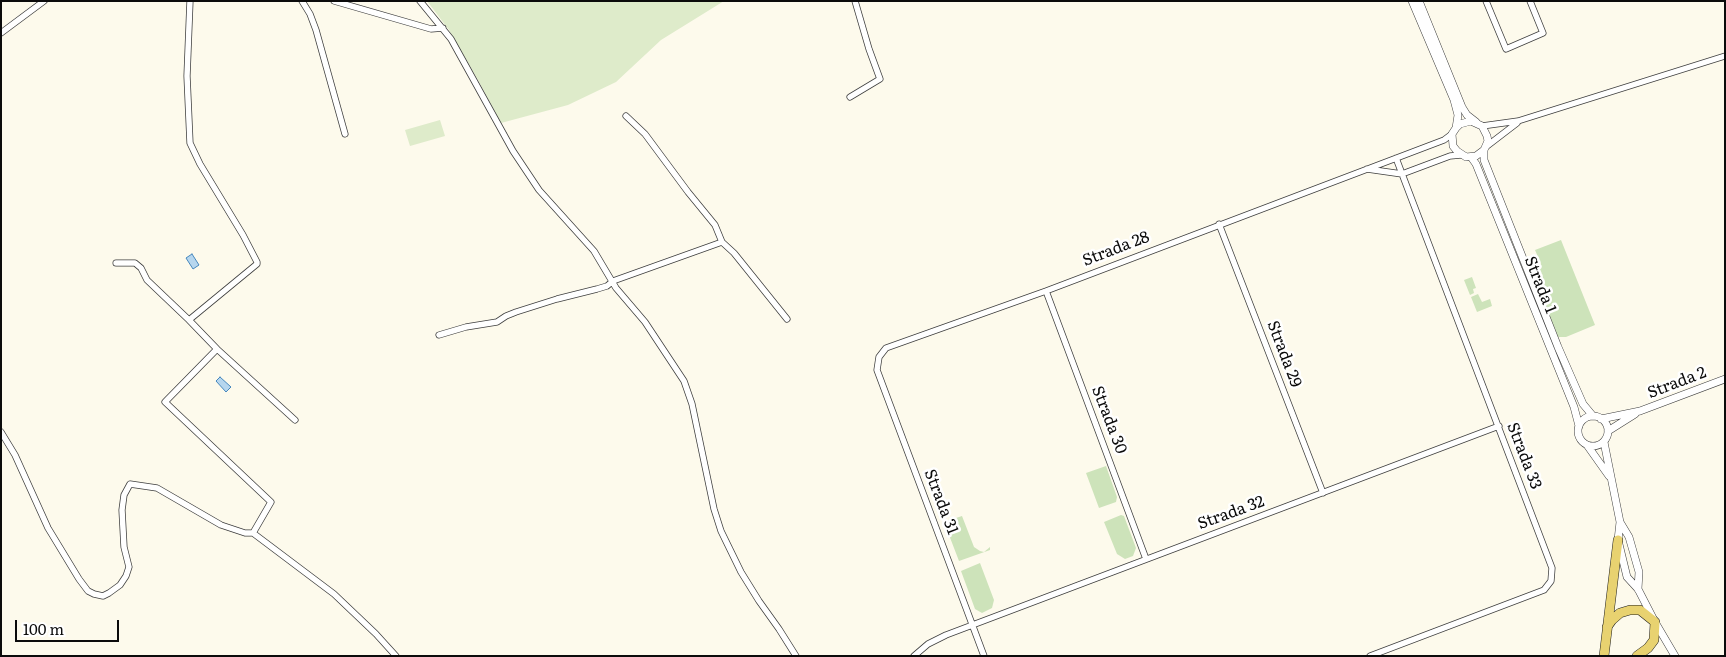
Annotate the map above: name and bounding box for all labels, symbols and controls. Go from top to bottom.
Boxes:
street label: Strada 28 [1080,227,1152,271]
street label: Strada 1 [1520,254,1560,316]
street label: Strada 29 [1263,318,1305,390]
street label: Strada 2 [1645,363,1709,403]
street label: Strada 30 [1087,383,1131,457]
street label: Strada 33 [1502,420,1546,492]
street label: Strada 31 [920,467,962,537]
street label: Strada 32 [1195,492,1267,534]
scale bar [18,610,121,642]
text: 100 m [23,617,64,640]

